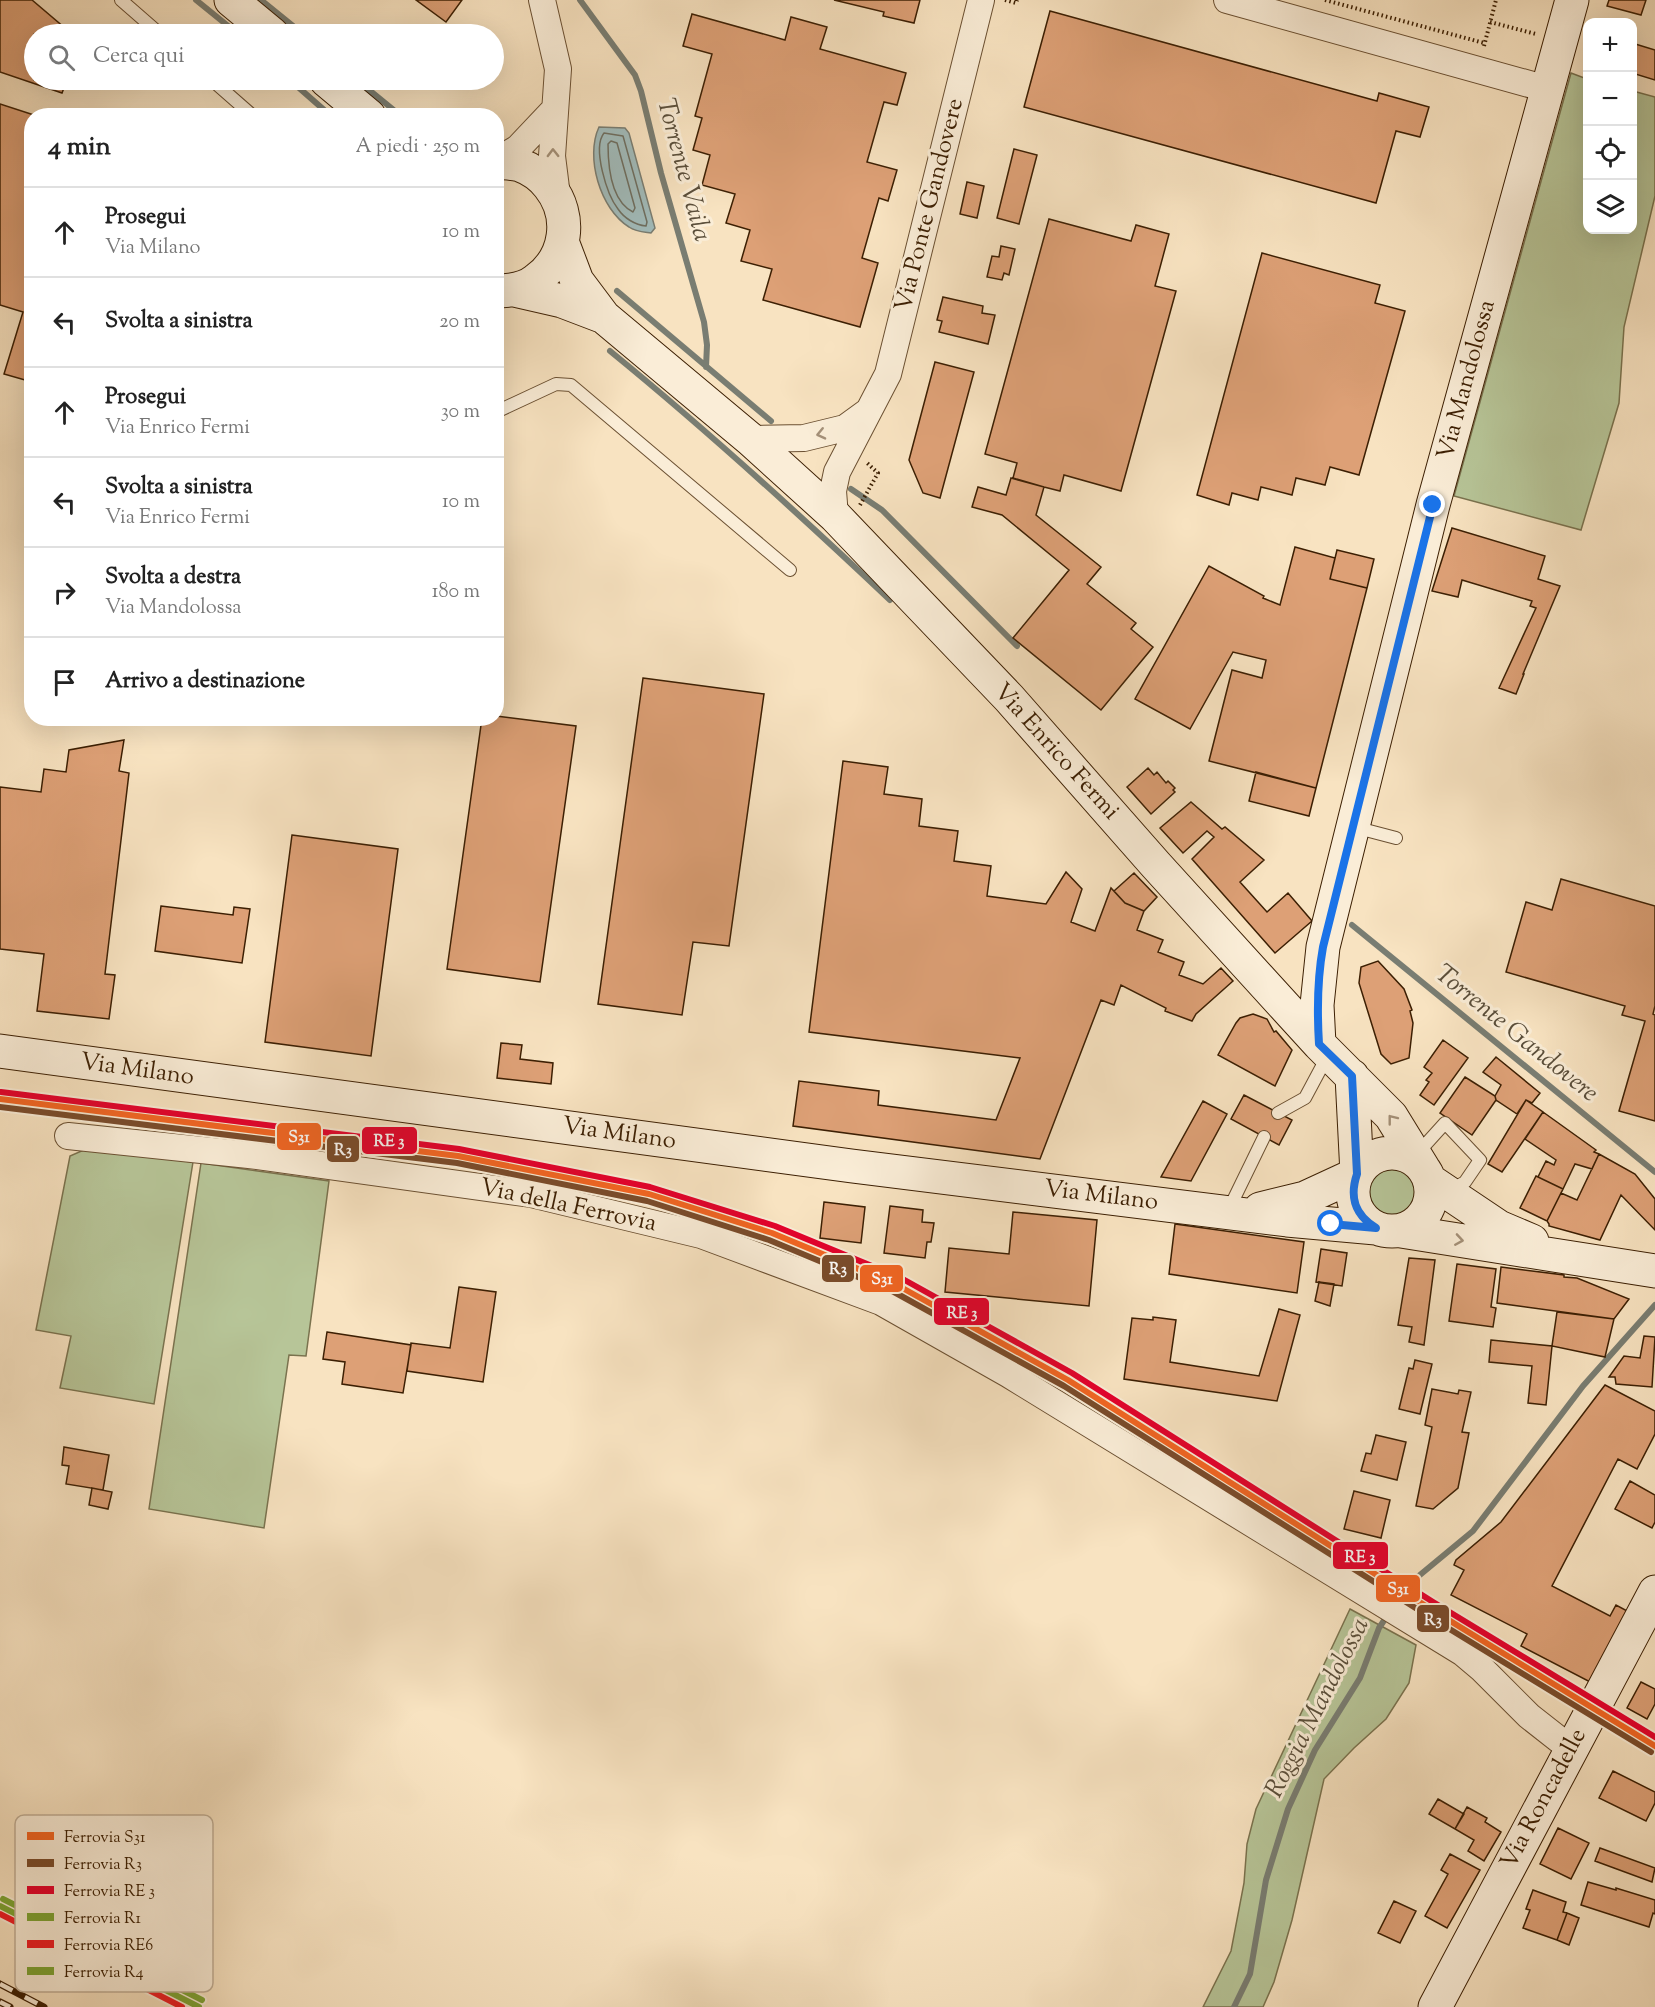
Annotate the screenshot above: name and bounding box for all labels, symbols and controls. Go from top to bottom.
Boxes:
map controls [1583,18,1637,234]
button: + [1583,18,1637,72]
search box [24,24,504,90]
icon: search [45,41,78,74]
text: Cerca qui [93,41,184,73]
button: − [1583,72,1637,126]
water label: Torrente Vaila [646,94,720,246]
street label: Via Ponte Gandovere [887,95,973,315]
button: locate [1583,126,1637,180]
text: 4 min [48,129,111,166]
text: A piedi · 250 m [355,133,480,162]
one-way arrow [547,149,559,158]
button: layers [1583,180,1637,234]
text: Prosegui [105,202,186,234]
icon: ahead [48,216,81,249]
text: 10 m [442,218,480,247]
text: Via Milano [105,234,201,263]
street label: Via Mandolossa [1429,296,1505,464]
icon: left [48,306,81,339]
text: Svolta a sinistra [105,306,253,338]
text: 20 m [439,308,480,337]
text: Prosegui [105,382,186,414]
icon: ahead [48,396,81,429]
text: 30 m [441,398,480,427]
text: Via Enrico Fermi [105,414,250,443]
one-way arrow [817,427,827,440]
text: Svolta a sinistra [105,472,253,504]
icon: left [48,486,81,519]
text: 10 m [442,488,480,517]
route end [1419,491,1445,517]
text: Via Enrico Fermi [105,504,250,533]
text: Svolta a destra [105,562,241,594]
icon: right [48,576,81,609]
text: 180 m [432,578,480,607]
text: Via Mandolossa [105,594,242,623]
icon: arrive [48,666,81,699]
text: Arrivo a destinazione [105,666,305,698]
street label: Via Enrico Fermi [985,676,1127,828]
water label: Torrente Gandovere [1426,956,1606,1112]
street label: Via Milano [78,1045,196,1095]
street label: Via Milano [560,1109,678,1159]
one-way arrow [1388,1115,1399,1126]
line badge: S31 [276,1122,322,1151]
line badge: RE 3 [361,1126,418,1155]
text: S31 [288,1127,310,1150]
text: RE 3 [373,1131,405,1154]
line badge: R3 [326,1135,360,1163]
text: R3 [334,1140,353,1163]
street label: Via della Ferrovia [476,1171,660,1241]
street label: Via Milano [1042,1172,1160,1220]
route start [1317,1210,1343,1236]
one-way arrow [1454,1233,1464,1245]
line badge: R3 [821,1254,855,1283]
text: R3 [829,1259,848,1282]
line badge: S31 [859,1264,904,1293]
text: S31 [871,1269,893,1292]
line badge: RE 3 [933,1297,990,1326]
text: RE 3 [946,1303,978,1326]
line badge: RE 3 [1332,1541,1389,1570]
text: RE 3 [1344,1547,1376,1570]
line badge: S31 [1375,1574,1421,1603]
text: S31 [1387,1579,1409,1602]
line badge: R3 [1416,1604,1450,1633]
text: R3 [1424,1610,1443,1633]
water label: Roggia Mandolossa [1257,1612,1379,1804]
street label: Via Roncadelle [1493,1723,1595,1875]
legend [15,1815,213,1992]
text: Ferrovia S31 [64,1827,146,1850]
text: Ferrovia R3 [64,1854,142,1877]
text: Ferrovia RE 3 [64,1881,155,1904]
text: Ferrovia R1 [64,1908,142,1931]
text: Ferrovia RE6 [64,1935,153,1958]
text: Ferrovia R4 [64,1962,144,1985]

